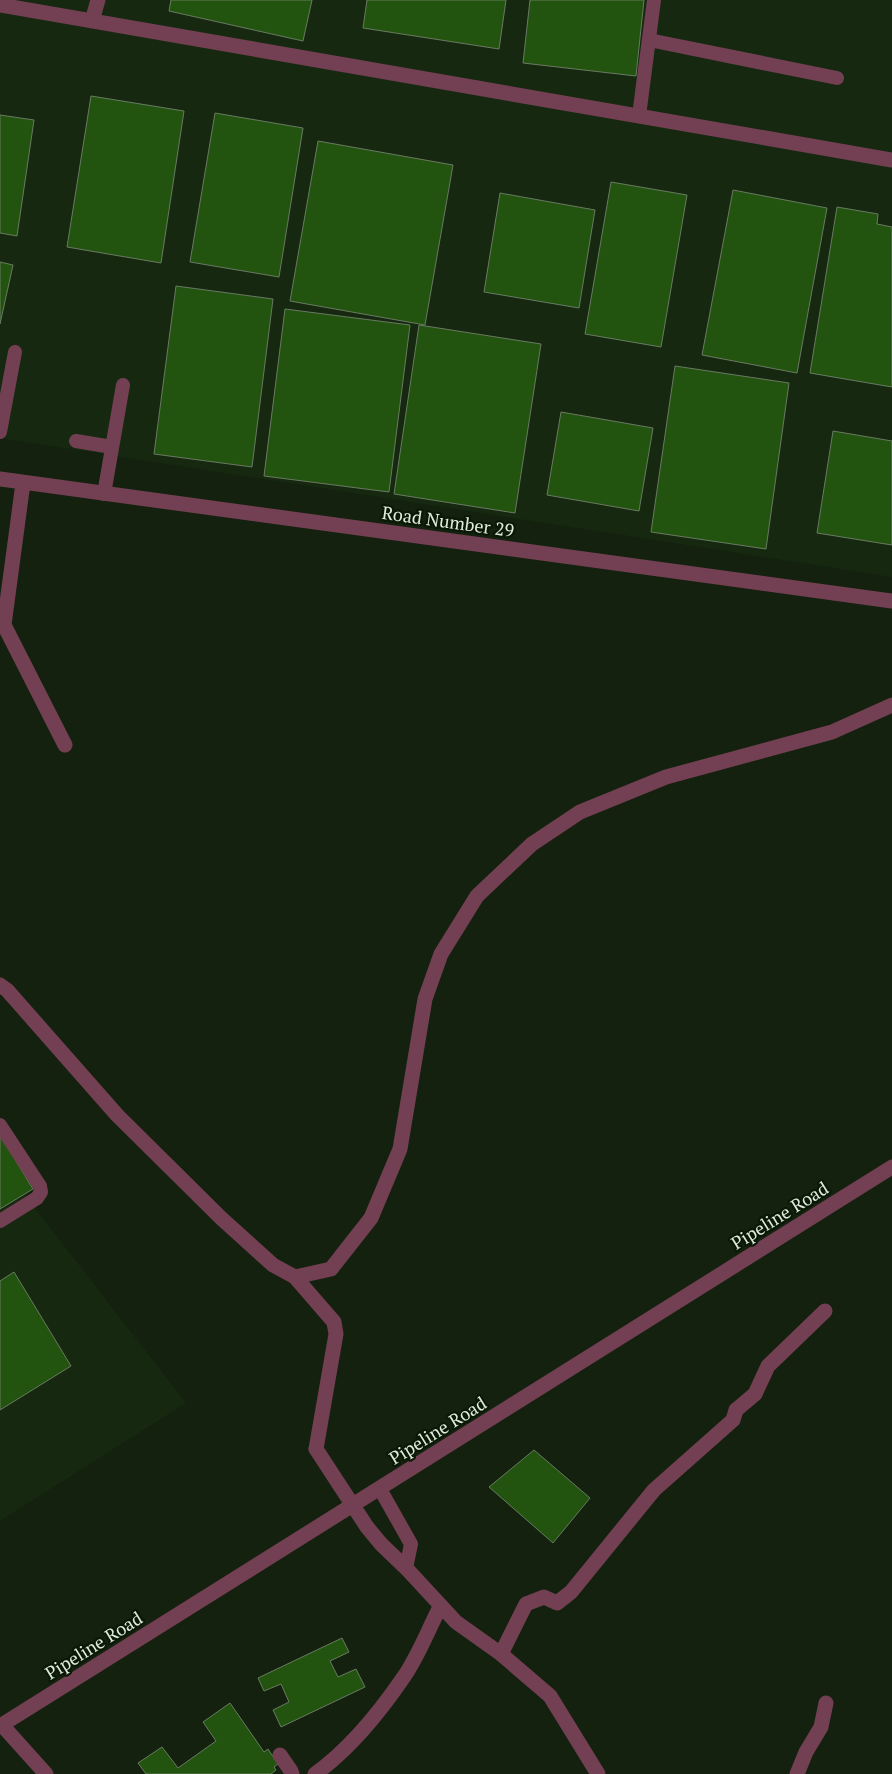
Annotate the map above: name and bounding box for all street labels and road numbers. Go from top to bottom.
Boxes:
street label: Road Number 29 [381,500,516,542]
street label: Pipeline Road [726,1176,833,1255]
street label: Pipeline Road [384,1391,491,1470]
street label: Pipeline Road [40,1606,147,1685]

